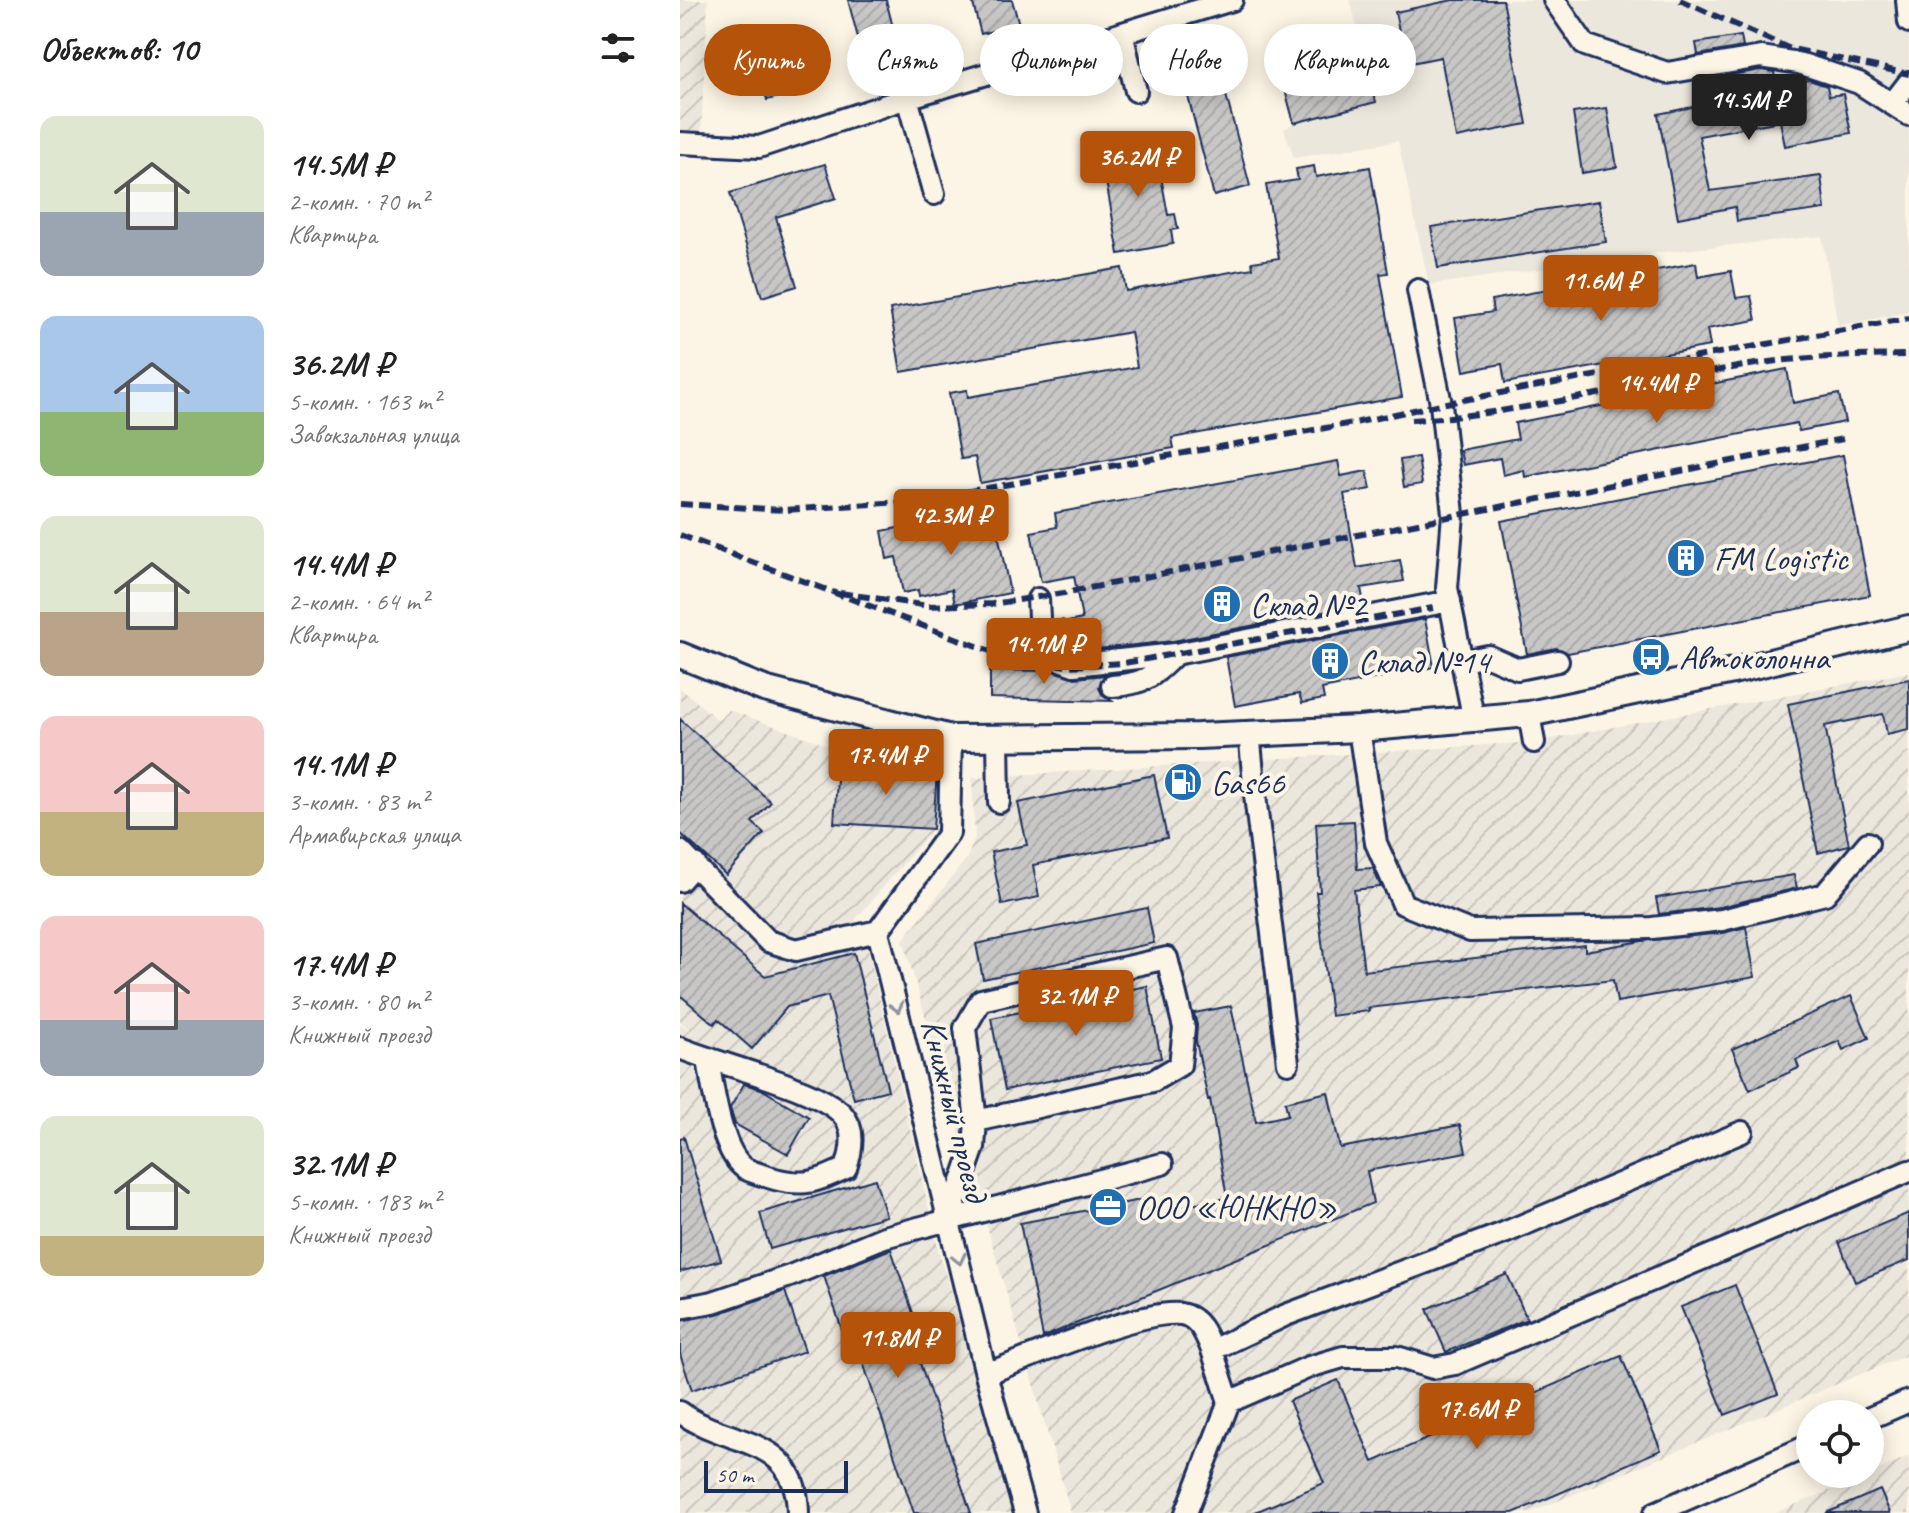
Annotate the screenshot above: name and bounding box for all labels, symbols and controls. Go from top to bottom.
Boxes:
chip: Купить [704,24,831,96]
chip: Снять [847,24,964,96]
chip: Фильтры [980,24,1123,96]
chip: Новое [1139,24,1248,96]
chip: Квартира [1264,24,1416,96]
icon: filters [596,26,640,70]
text: Объектов: 10 [40,27,198,70]
pin: 14.5M ₽ [1675,74,1823,142]
text: 14.5M ₽ [1710,83,1788,116]
pin: 36.2M ₽ [1064,131,1212,199]
text: 36.2M ₽ [1098,140,1178,173]
text: 14.5M ₽ [288,142,391,185]
icon: home [104,148,200,244]
text: 2-комн. · 70 m² [288,185,428,218]
text: Квартира [288,218,377,251]
pin: 11.6M ₽ [1527,255,1675,323]
text: 11.6M ₽ [1561,264,1641,297]
text: 36.2M ₽ [288,342,392,385]
icon: home [104,348,200,444]
pin: 14.4M ₽ [1583,357,1731,425]
text: 14.4M ₽ [1618,366,1696,399]
text: 5-комн. · 163 m² [288,385,440,418]
text: Завокзальная улица [288,418,459,451]
pin: 42.3M ₽ [877,489,1025,557]
text: 42.3M ₽ [912,498,990,531]
building icon: FM Logistic [1665,537,1707,579]
place label: FM Logistic [1714,537,1850,580]
text: 14.4M ₽ [288,542,391,585]
icon: home [104,548,200,644]
building icon: Склад №2 [1201,583,1243,625]
place label: Склад №2 [1250,583,1369,626]
text: 2-комн. · 64 m² [288,585,428,618]
text: Квартира [288,618,377,651]
pin: 14.1M ₽ [970,618,1118,686]
text: 14.1M ₽ [1005,627,1083,660]
bus stop icon: Автоколонна [1630,636,1672,678]
place label: Автоколонна [1679,636,1831,679]
building icon: Склад №14 [1309,640,1351,682]
place label: Склад №14 [1358,640,1494,683]
pin: 17.4M ₽ [812,729,960,797]
text: 17.4M ₽ [847,738,925,771]
text: 14.1M ₽ [288,742,391,785]
icon: home [104,748,200,844]
fuel station icon: Gas66 [1162,761,1204,803]
place label: Gas66 [1211,761,1286,804]
text: 3-комн. · 83 m² [288,785,428,818]
text: Армавирская улица [288,818,460,851]
text: 17.4M ₽ [288,942,391,985]
icon: home [104,948,200,1044]
pin: 32.1M ₽ [1002,970,1150,1038]
text: 32.1M ₽ [1037,979,1115,1012]
text: 3-комн. · 80 m² [288,985,428,1018]
one-way arrow [887,999,904,1013]
street label: Книжный проезд [912,1015,999,1208]
text: Книжный проезд [288,1018,430,1051]
text: 32.1M ₽ [288,1142,391,1185]
icon: home [104,1148,200,1244]
text: 5-комн. · 183 m² [288,1185,440,1218]
office icon: ООО «ЮНКНО» [1087,1186,1129,1228]
place label: ООО «ЮНКНО» [1136,1186,1337,1229]
text: Книжный проезд [288,1218,430,1251]
one-way arrow [949,1252,966,1266]
pin: 11.8M ₽ [824,1312,972,1380]
text: 11.8M ₽ [859,1321,937,1354]
pin: 17.6M ₽ [1403,1383,1551,1451]
text: 17.6M ₽ [1437,1392,1517,1425]
map controls [1796,1400,1884,1488]
button: locate [1796,1400,1884,1488]
scale bar [704,1457,848,1493]
text: 50 m [716,1461,753,1489]

